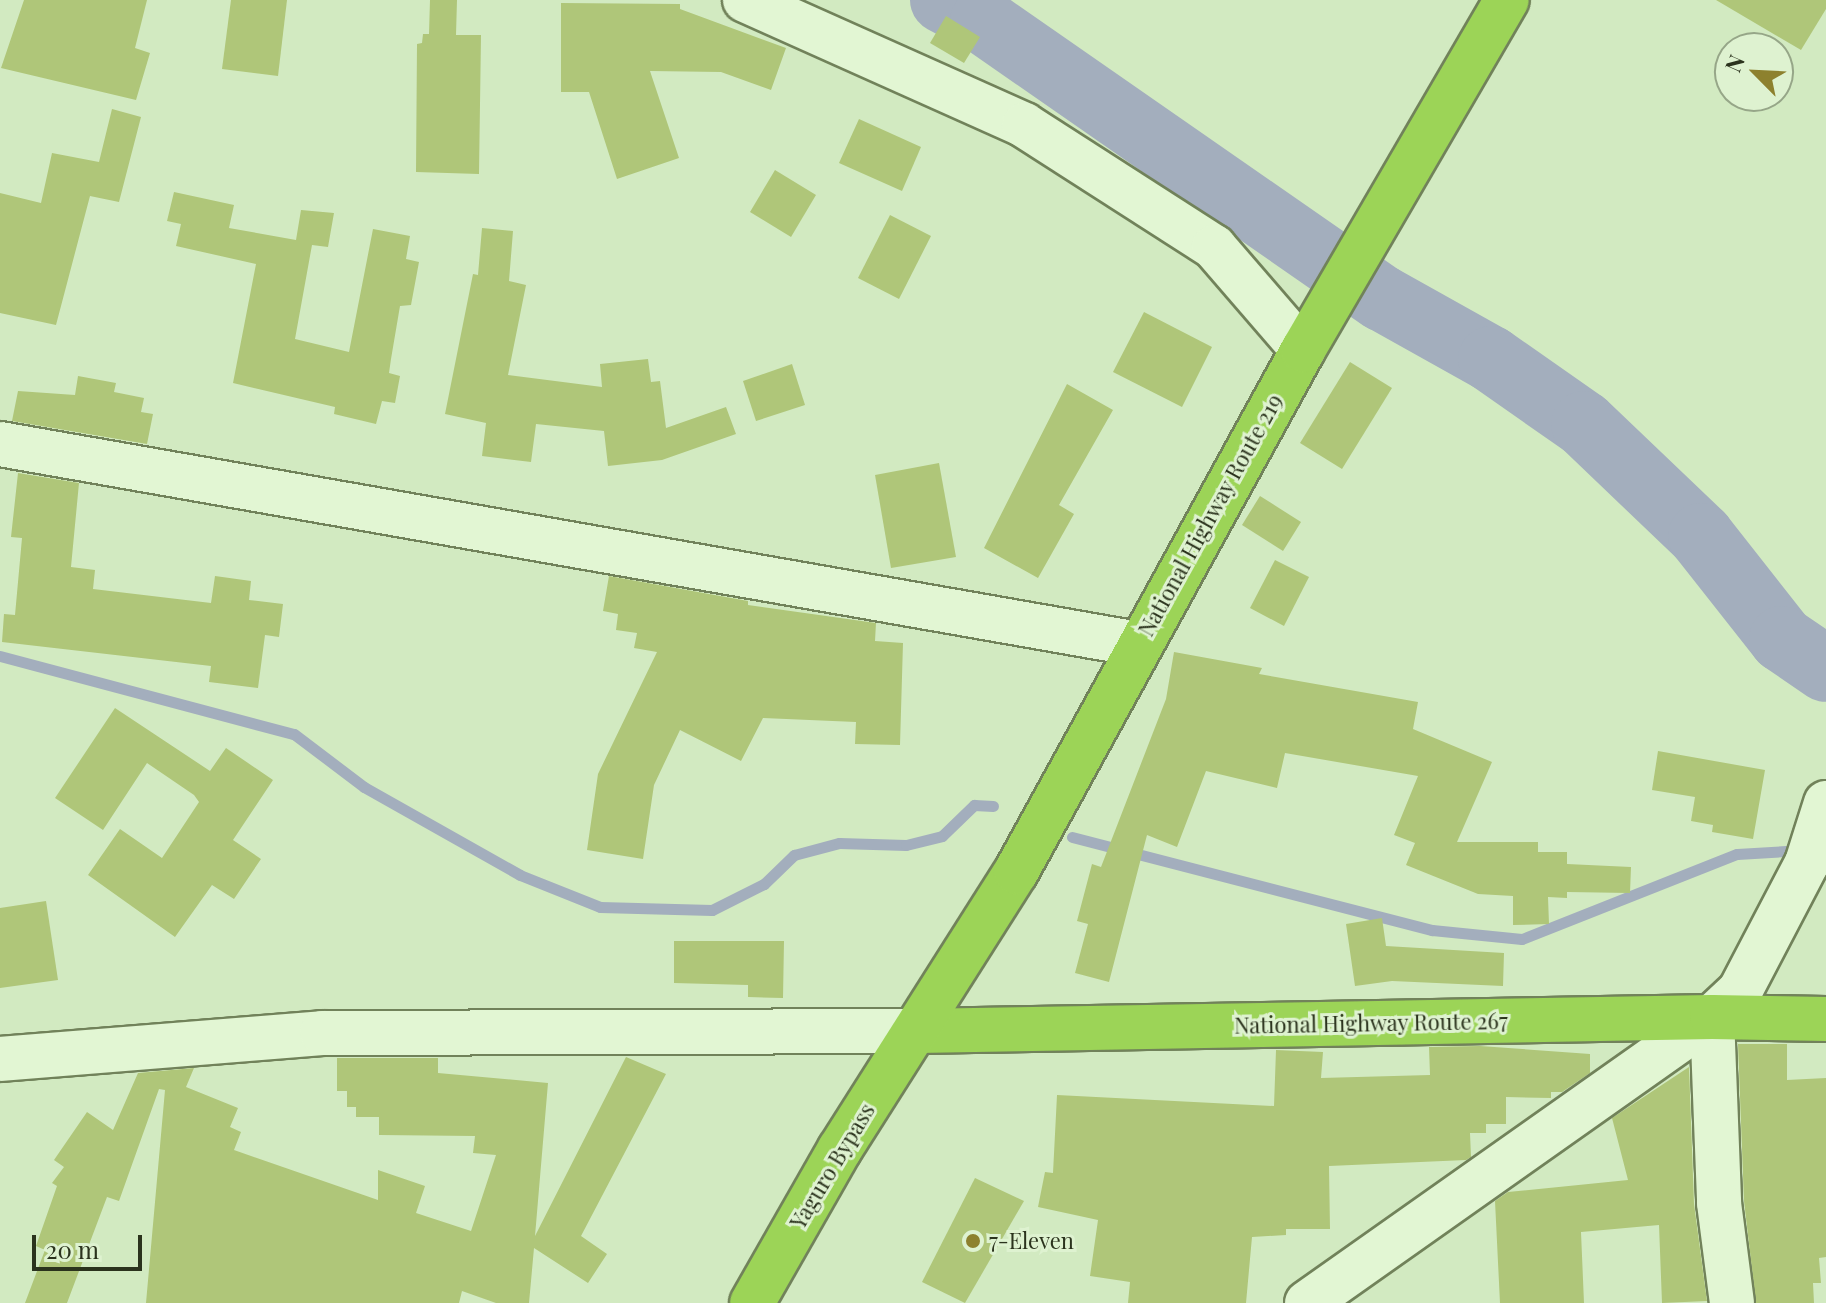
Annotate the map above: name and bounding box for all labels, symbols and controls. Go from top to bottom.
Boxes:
north arrow [1714,32,1794,112]
text: N [1717,50,1751,76]
street label: National Highway Route 219 [1132,389,1288,641]
street label: National Highway Route 267 [1234,1007,1508,1039]
street label: Yaguro Bypass [784,1098,880,1234]
scale bar [36,1219,146,1269]
place label: 7-Eleven [989,1228,1074,1254]
marker: 7-Eleven [964,1232,982,1250]
text: 20 m [46,1233,99,1265]

